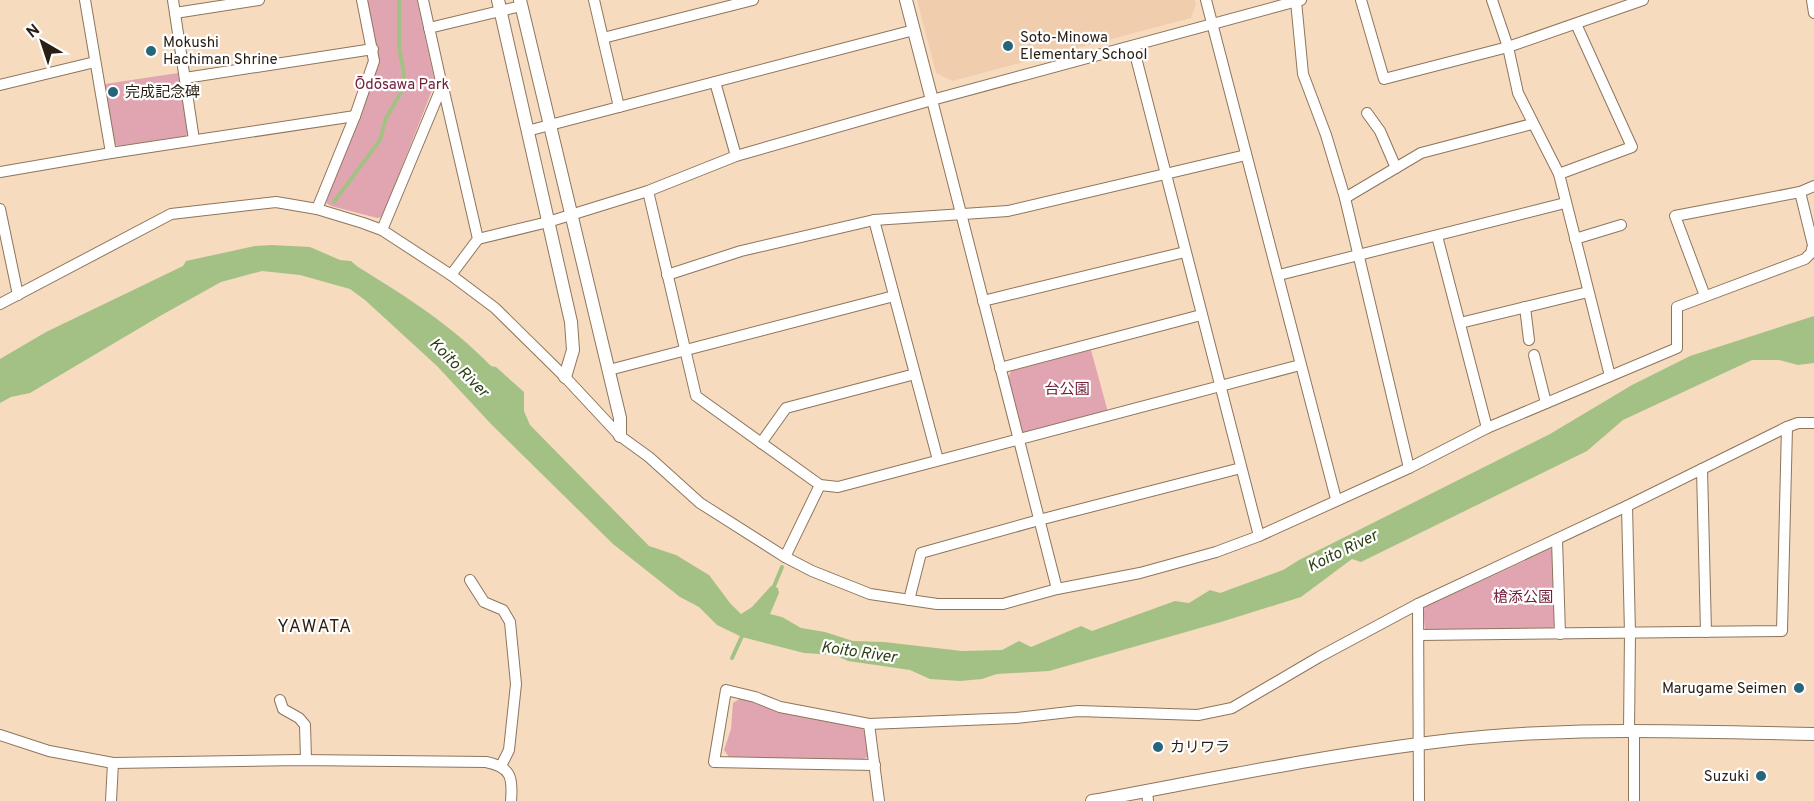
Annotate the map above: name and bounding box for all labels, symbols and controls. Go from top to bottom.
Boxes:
north arrow [12,12,72,72]
text: N [23,21,45,43]
place label: Soto-Minowa Elementary School [1020,29,1147,65]
place label: Mokushi Hachiman Shrine [163,34,278,70]
marker: Soto-Minowa Elementary School [1001,39,1015,53]
marker: Mokushi Hachiman Shrine [144,44,158,58]
park label: Ōdōsawa Park [354,76,450,95]
place label: 完成記念碑 [125,84,200,103]
marker: 完成記念碑 [106,85,120,99]
water label: Koito River [425,334,494,404]
park label: 台公園 [1044,381,1090,400]
water label: Koito River [1304,525,1383,577]
park label: 槍添公園 [1493,588,1553,608]
district label: YAWATA [277,616,353,639]
water label: Koito River [820,638,900,668]
place label: Marugame Seimen [1662,680,1787,699]
marker: Marugame Seimen [1792,681,1806,695]
place label: カリワラ [1170,739,1230,758]
marker: カリワラ [1151,740,1165,754]
place label: Suzuki [1704,768,1749,787]
marker: Suzuki [1754,769,1768,783]

